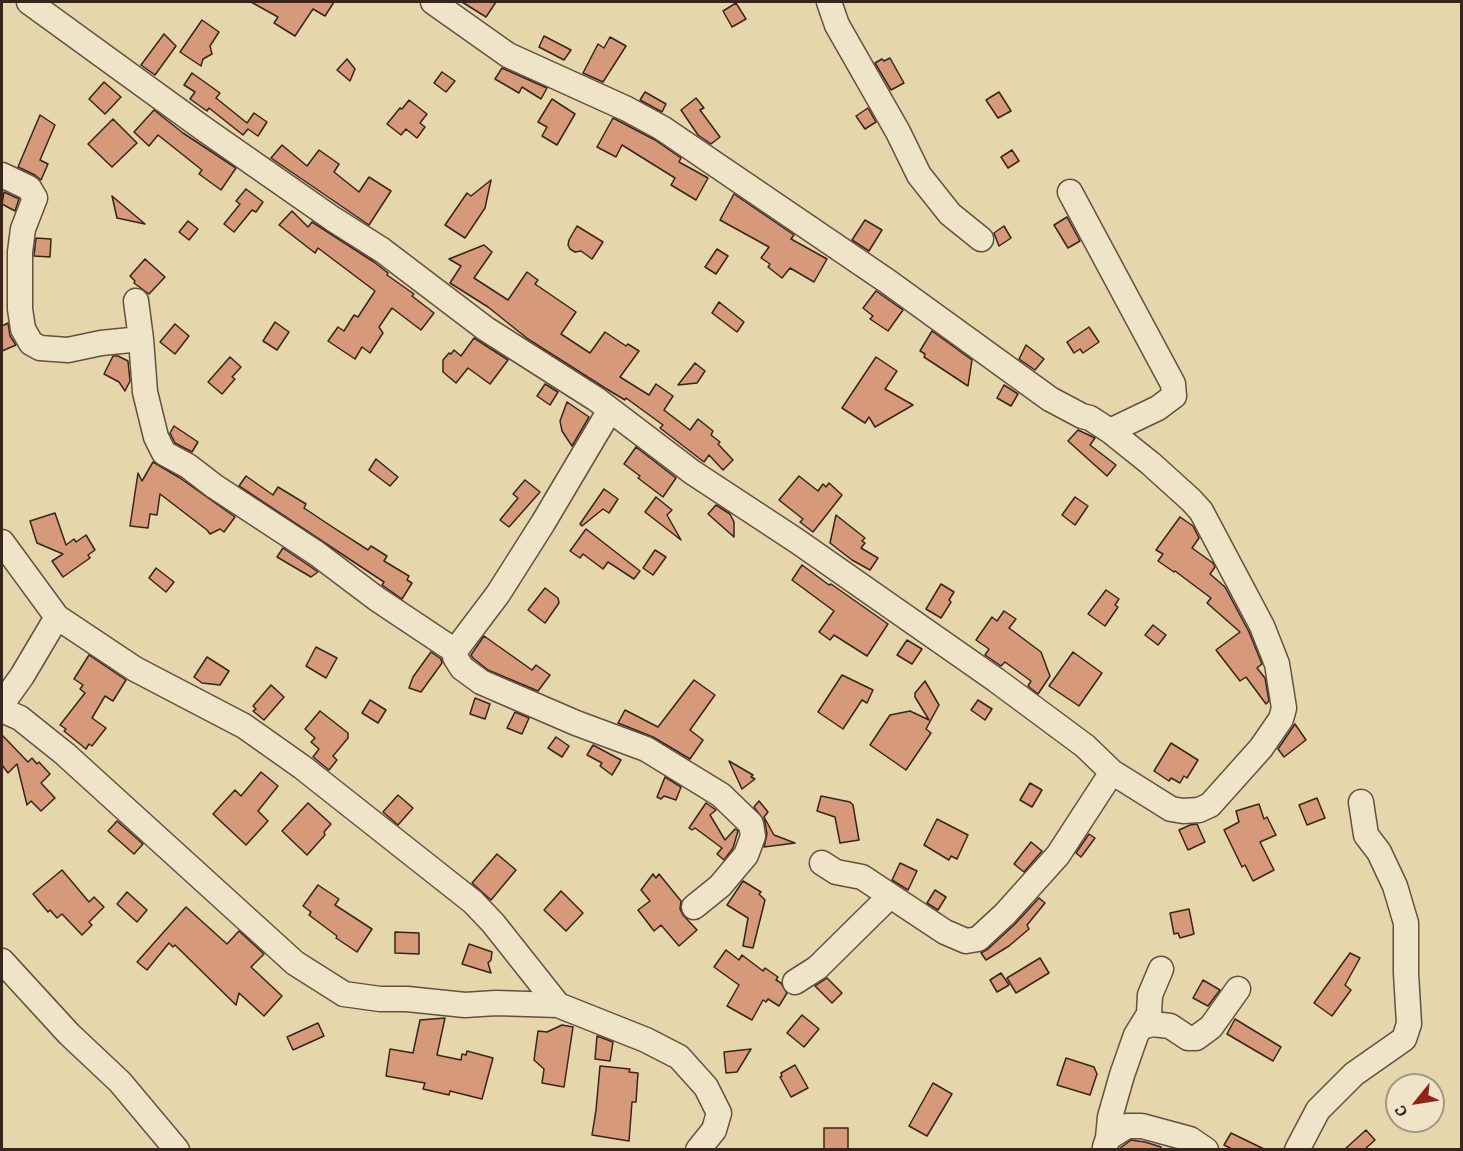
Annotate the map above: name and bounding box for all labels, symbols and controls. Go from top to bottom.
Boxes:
north arrow [1385,1073,1445,1133]
text: С [1389,1101,1413,1121]

